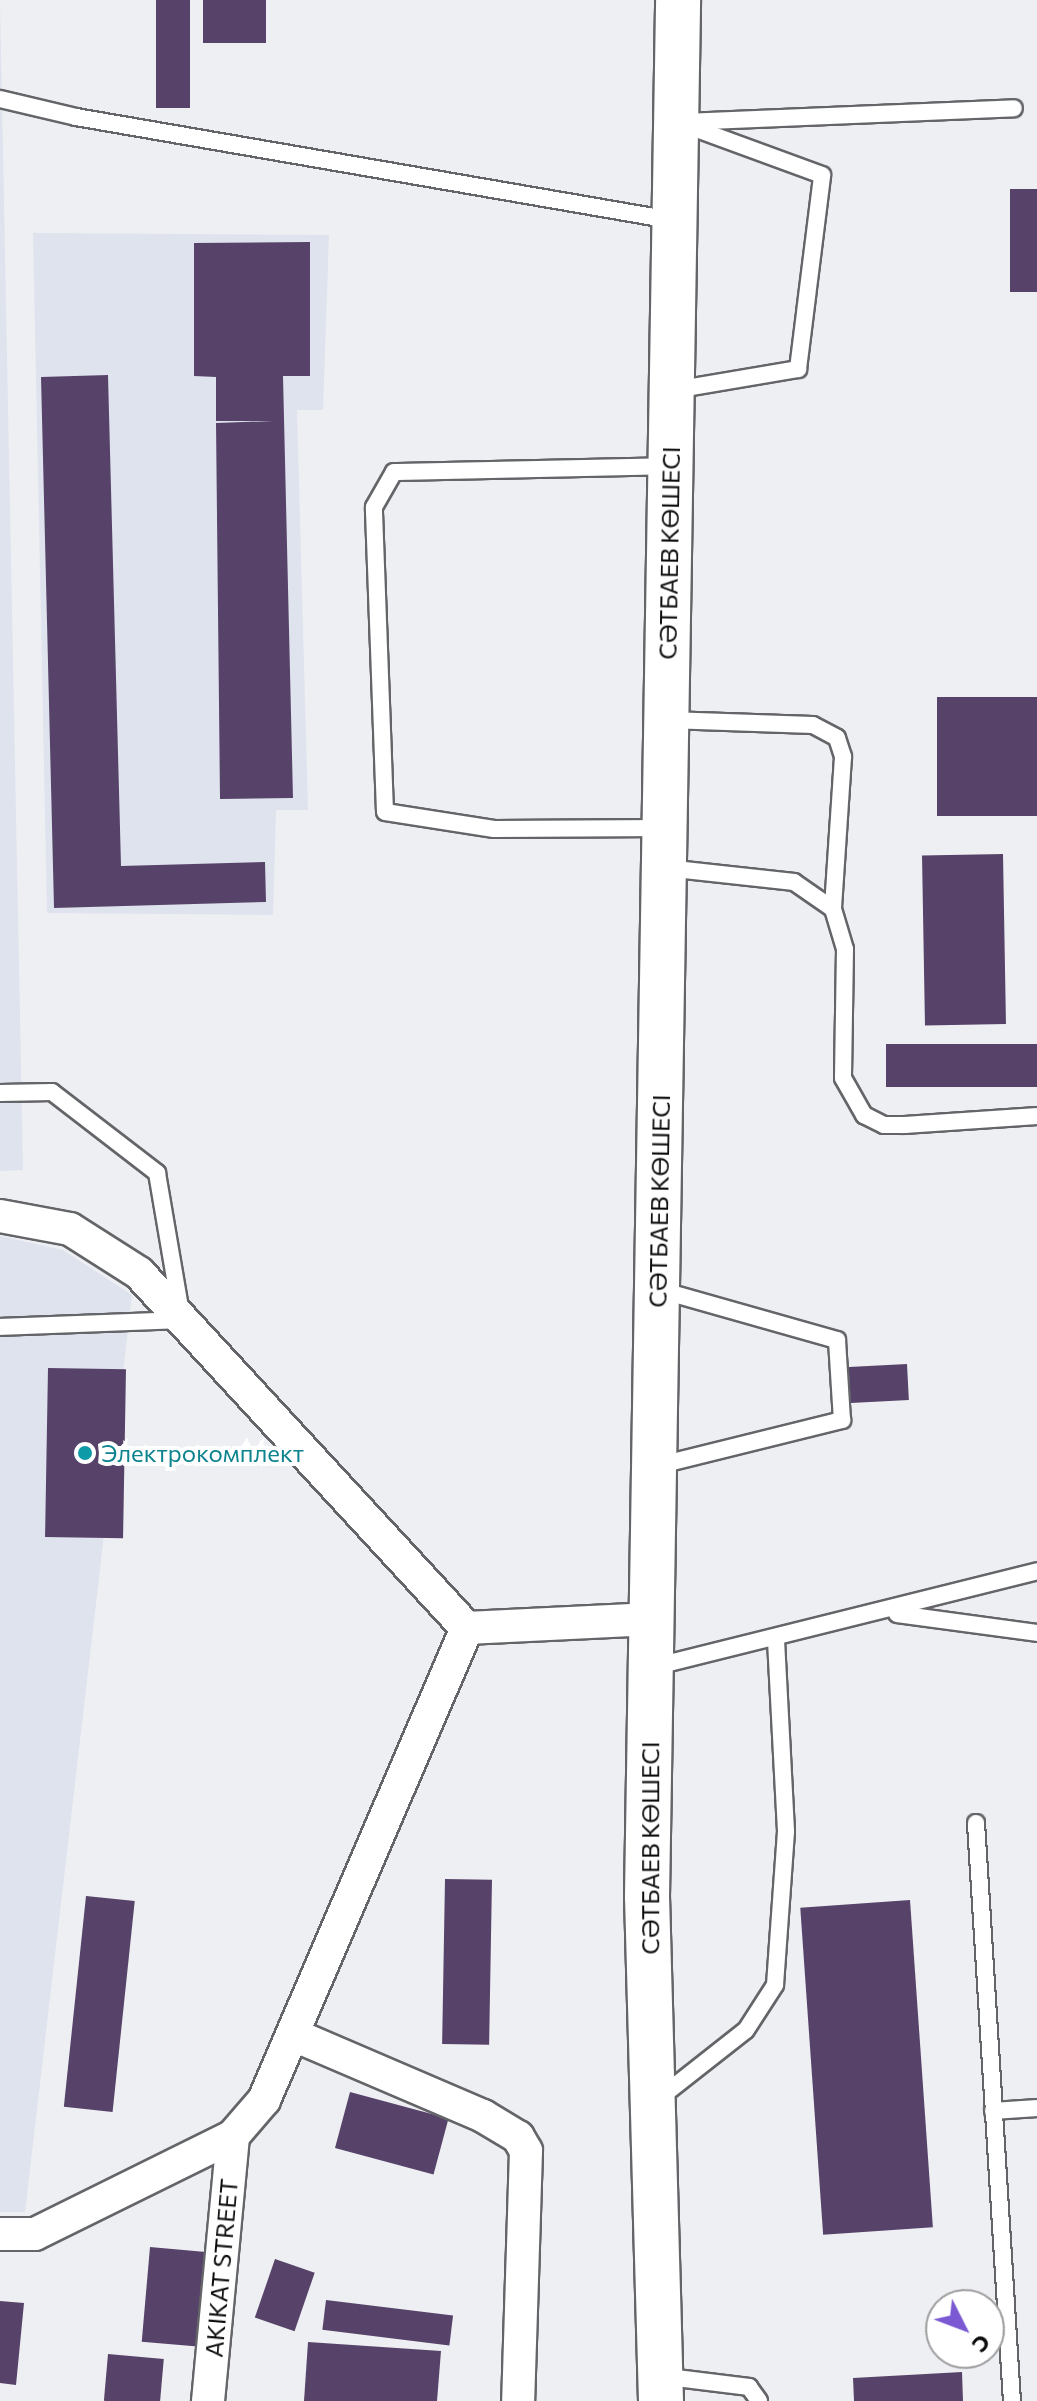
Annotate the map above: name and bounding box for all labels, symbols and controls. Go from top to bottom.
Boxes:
street label: СӘТБАЕВ КӨШЕСІ [653,446,685,660]
street label: СӘТБАЕВ КӨШЕСІ [643,1094,675,1308]
place label: Электрокомплект [101,1439,304,1467]
marker: Электрокомплект [76,1444,94,1462]
street label: СӘТБАЕВ КӨШЕСІ [636,1741,664,1955]
street label: AKIKAT STREET [199,2178,243,2358]
north arrow [925,2289,1005,2369]
text: С [967,2329,997,2359]

